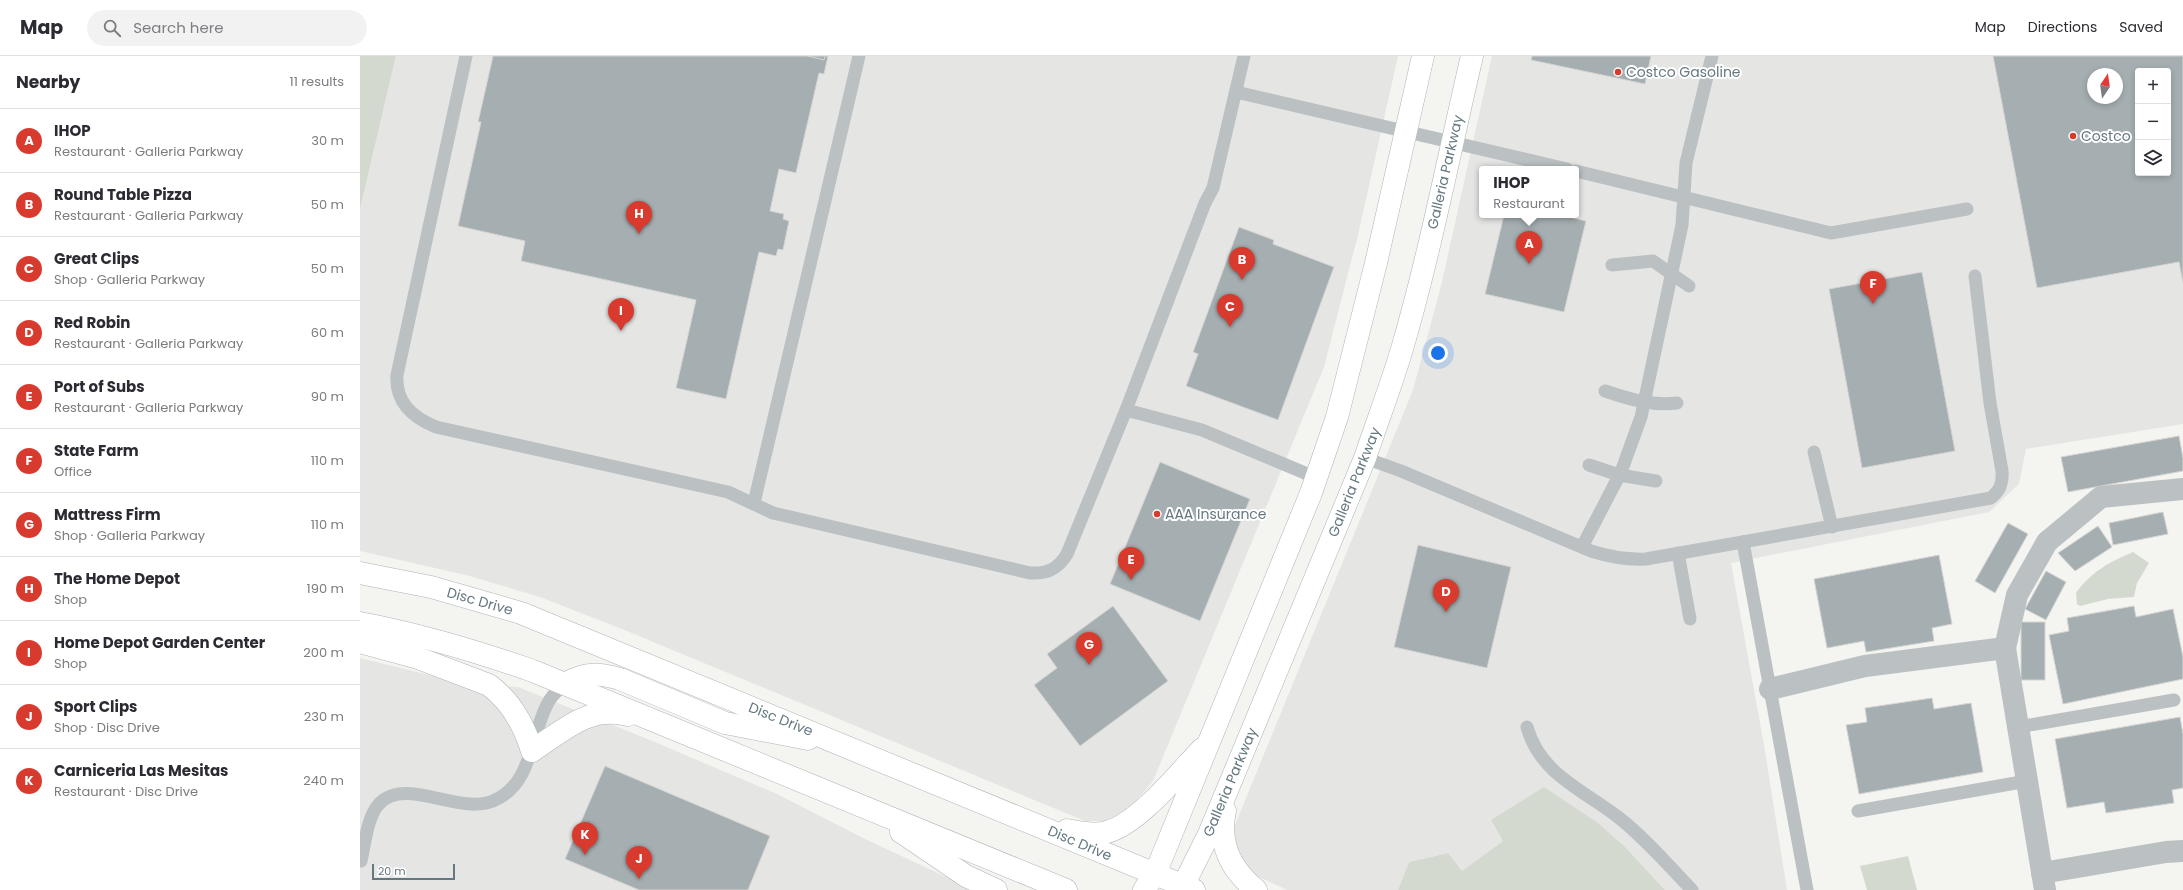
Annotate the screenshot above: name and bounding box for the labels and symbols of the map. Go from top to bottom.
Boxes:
place label: Costco Gasoline [1626,62,1741,82]
marker: Costco Gasoline [1613,67,1623,77]
north arrow [2087,68,2123,104]
street label: Galleria Parkway [1422,113,1468,231]
place label: Costco [2081,126,2131,146]
marker: Costco [2068,131,2078,141]
pin: H [626,201,652,234]
pin: A [1516,231,1542,264]
pin: B [1229,247,1255,280]
pin: F [1860,271,1886,304]
pin: C [1217,294,1243,327]
pin: I [608,298,634,331]
your location [1428,343,1448,363]
street label: Galleria Parkway [1323,424,1385,540]
place label: AAA Insurance [1165,504,1267,524]
marker: AAA Insurance [1152,509,1162,519]
pin: E [1118,547,1144,580]
pin: D [1433,579,1459,612]
street label: Disc Drive [445,582,516,620]
pin: G [1076,632,1102,665]
street label: Disc Drive [746,697,817,741]
street label: Galleria Parkway [1198,724,1262,840]
street label: Disc Drive [1045,821,1115,866]
pin: K [572,822,598,855]
pin: J [626,846,652,879]
scale bar [372,862,455,881]

